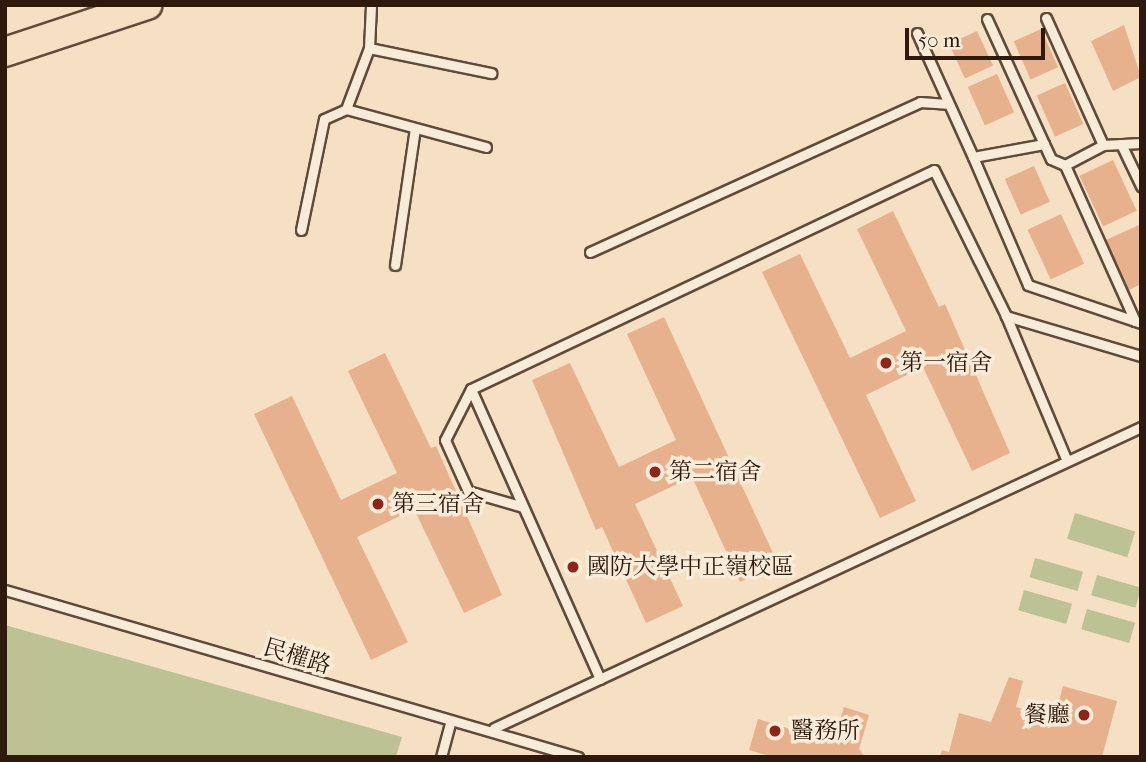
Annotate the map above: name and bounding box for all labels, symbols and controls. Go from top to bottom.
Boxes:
scale bar [908,14,1048,58]
text: 50 m [918,28,961,52]
place label: 第一宿舍 [900,349,992,377]
marker: 第一宿舍 [878,355,894,371]
place label: 第二宿舍 [669,458,761,486]
marker: 第二宿舍 [647,464,663,480]
place label: 第三宿舍 [392,490,484,518]
marker: 第三宿舍 [370,496,386,512]
place label: 國防大學中正嶺校區 [587,553,794,581]
marker: 國防大學中正嶺校區 [565,559,581,575]
street label: 民權路 [260,634,334,680]
place label: 餐廳 [1024,701,1070,729]
marker: 餐廳 [1076,707,1092,723]
place label: 醫務所 [791,717,860,745]
marker: 醫務所 [765,721,785,741]

